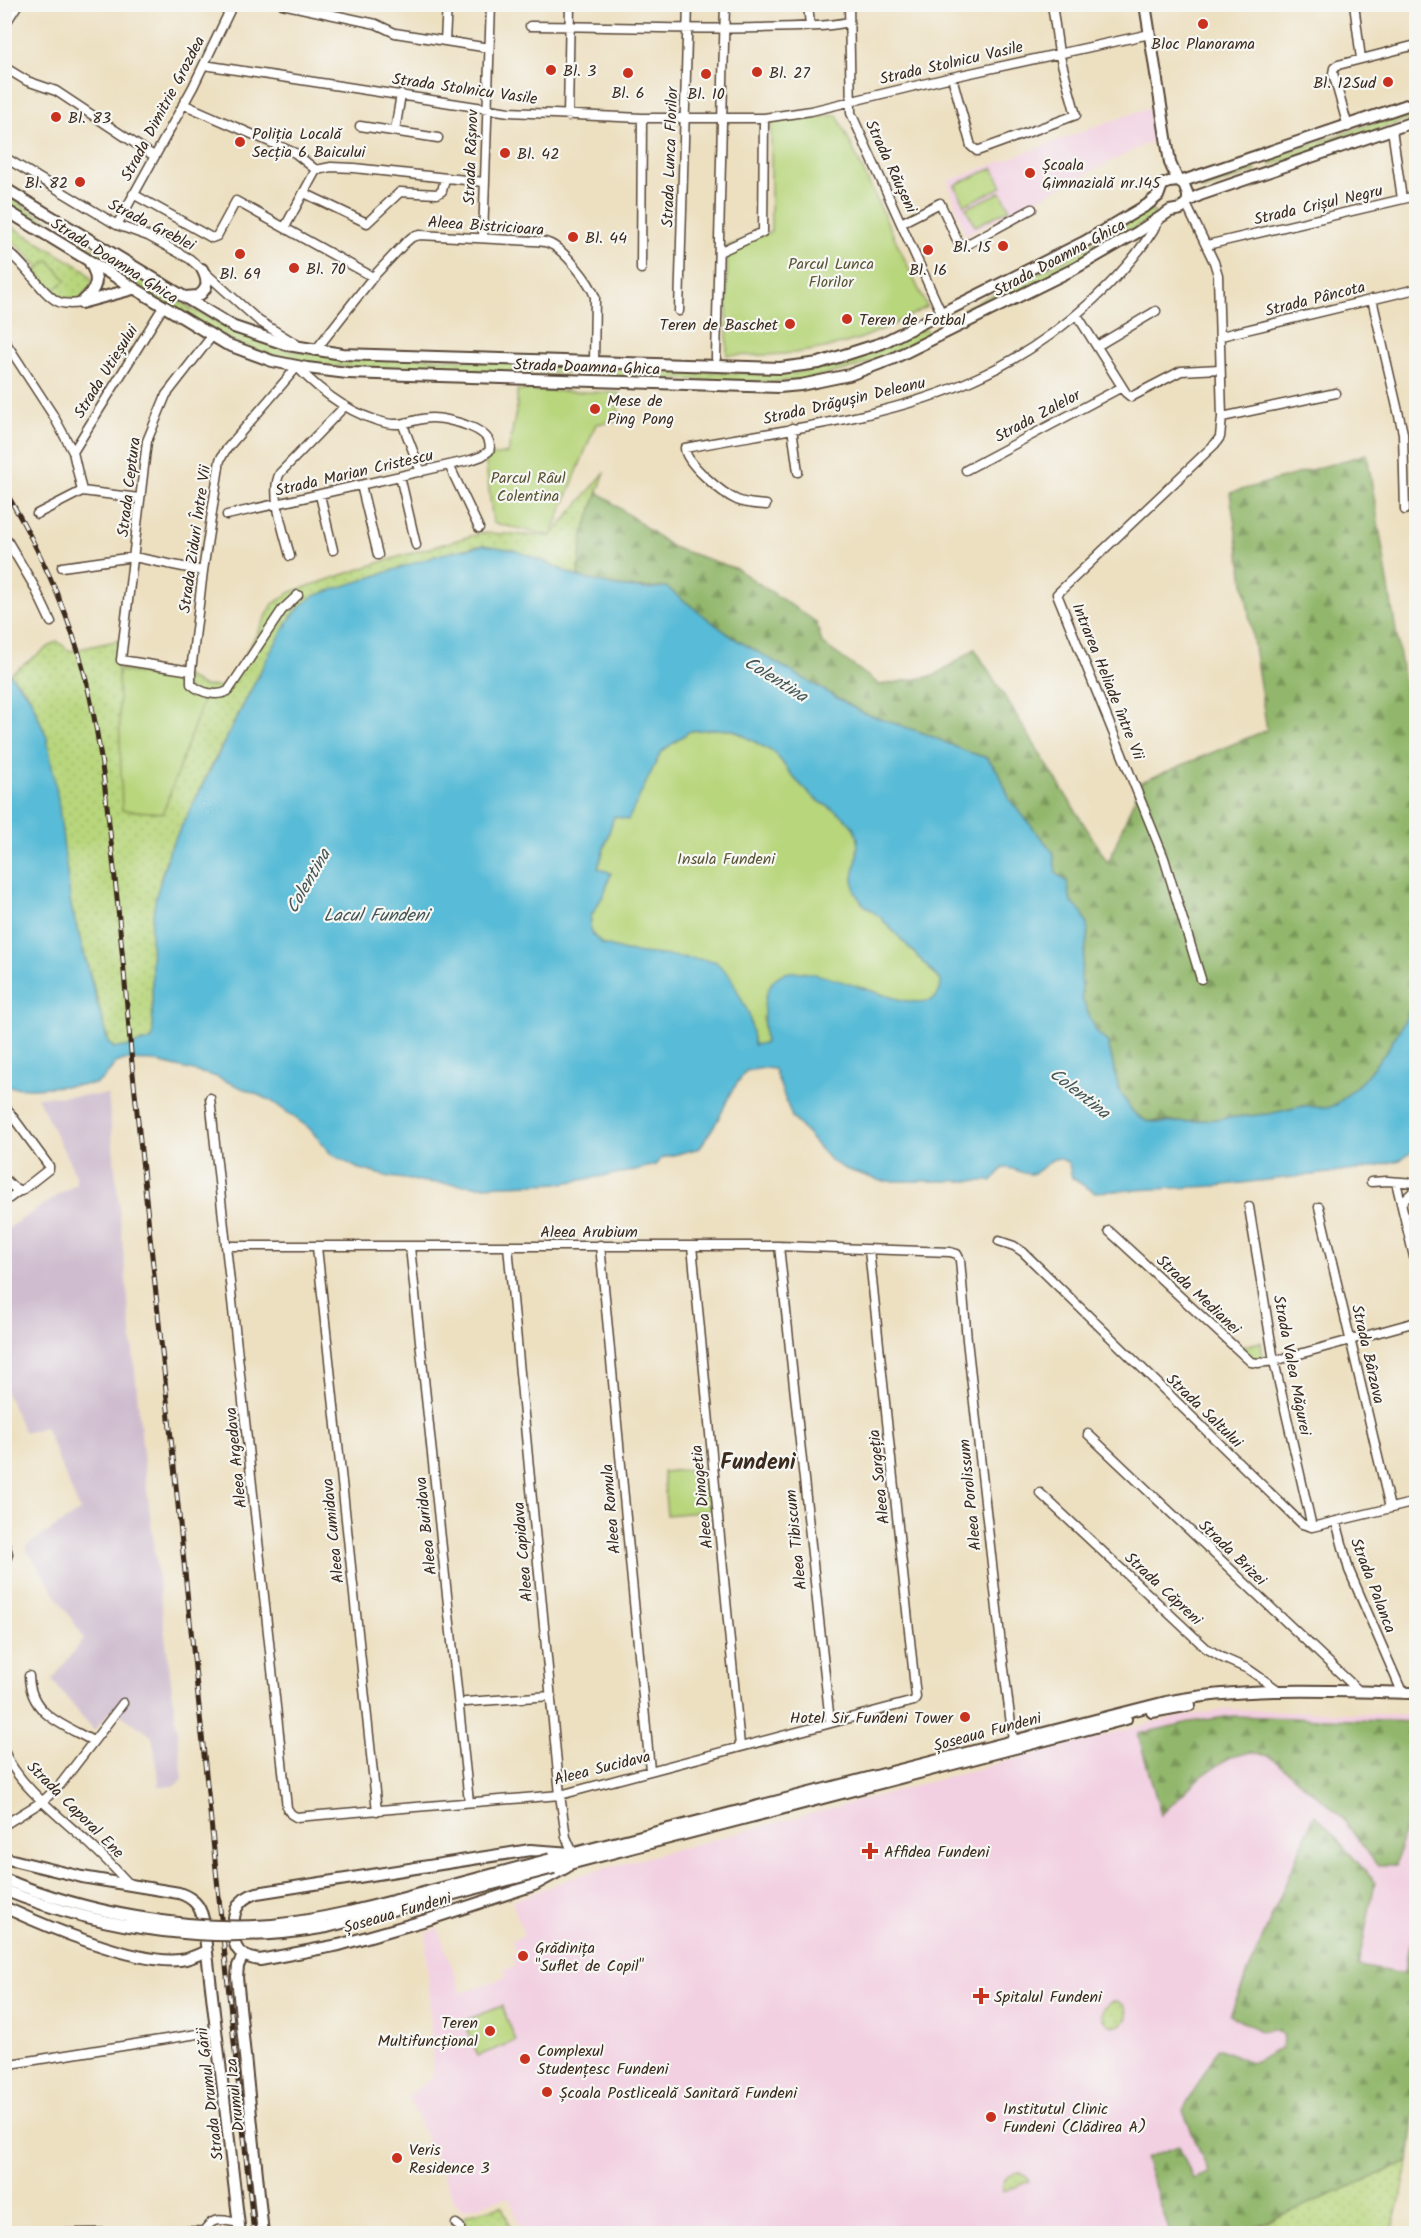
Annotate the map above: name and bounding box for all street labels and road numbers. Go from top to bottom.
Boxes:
street label: Strada Dimitrie Grozdea [114,32,212,186]
street label: Strada Stolnicu Vasile [877,35,1026,92]
street label: Strada Stolnicu Vasile [390,67,539,112]
street label: Strada Lunca Florilor [656,85,686,228]
street label: Strada Râșnov [457,109,486,205]
street label: Strada Răușeni [858,116,924,218]
street label: Strada Crișul Negru [1251,178,1386,232]
street label: Strada Greblei [103,193,200,259]
street label: Aleea Bistricioara [427,210,545,243]
street label: Strada Doamna Ghica [45,212,183,311]
street label: Strada Doamna Ghica [989,213,1130,304]
street label: Strada Pâncota [1263,275,1368,324]
street label: Strada Utieșului [68,319,146,423]
street label: Strada Doamna Ghica [513,352,661,383]
street label: Strada Drăgușin Deleanu [761,371,928,432]
street label: Strada Zalelor [990,382,1087,450]
street label: Strada Ceptura [111,436,148,539]
street label: Strada Marian Cristescu [273,443,436,504]
street label: Strada Ziduri Între Vii [173,462,218,615]
street label: Intrarea Heliade între Vii [1065,599,1151,765]
street label: Aleea Arubium [540,1220,638,1245]
street label: Strada Medianei [1150,1249,1247,1342]
street label: Strada Valea Măgurei [1266,1293,1318,1439]
street label: Strada Bârzava [1344,1302,1391,1406]
street label: Strada Saltului [1160,1368,1249,1455]
street label: Aleea Argedava [219,1406,254,1510]
street label: Aleea Sargeția [862,1428,897,1525]
street label: Aleea Porolissum [952,1437,989,1552]
street label: Aleea Dinogetia [685,1444,720,1550]
street label: Aleea Romula [595,1463,628,1555]
street label: Aleea Buridava [409,1475,444,1576]
street label: Aleea Cumidava [316,1477,351,1585]
street label: Aleea Tibiscum [779,1488,814,1591]
street label: Aleea Capidava [507,1501,540,1603]
street label: Strada Brizei [1192,1514,1273,1593]
street label: Strada Palanca [1343,1534,1402,1637]
street label: Strada Căpreni [1118,1546,1209,1633]
street label: Șoseaua Fundeni [930,1706,1045,1759]
street label: Aleea Sucidava [551,1744,653,1793]
street label: Strada Caporal Ene [20,1755,130,1865]
street label: Șoseaua Fundeni [341,1886,455,1941]
street label: Strada Drumul Gării [190,2025,231,2162]
street label: Drumul Iza [219,2057,252,2133]

